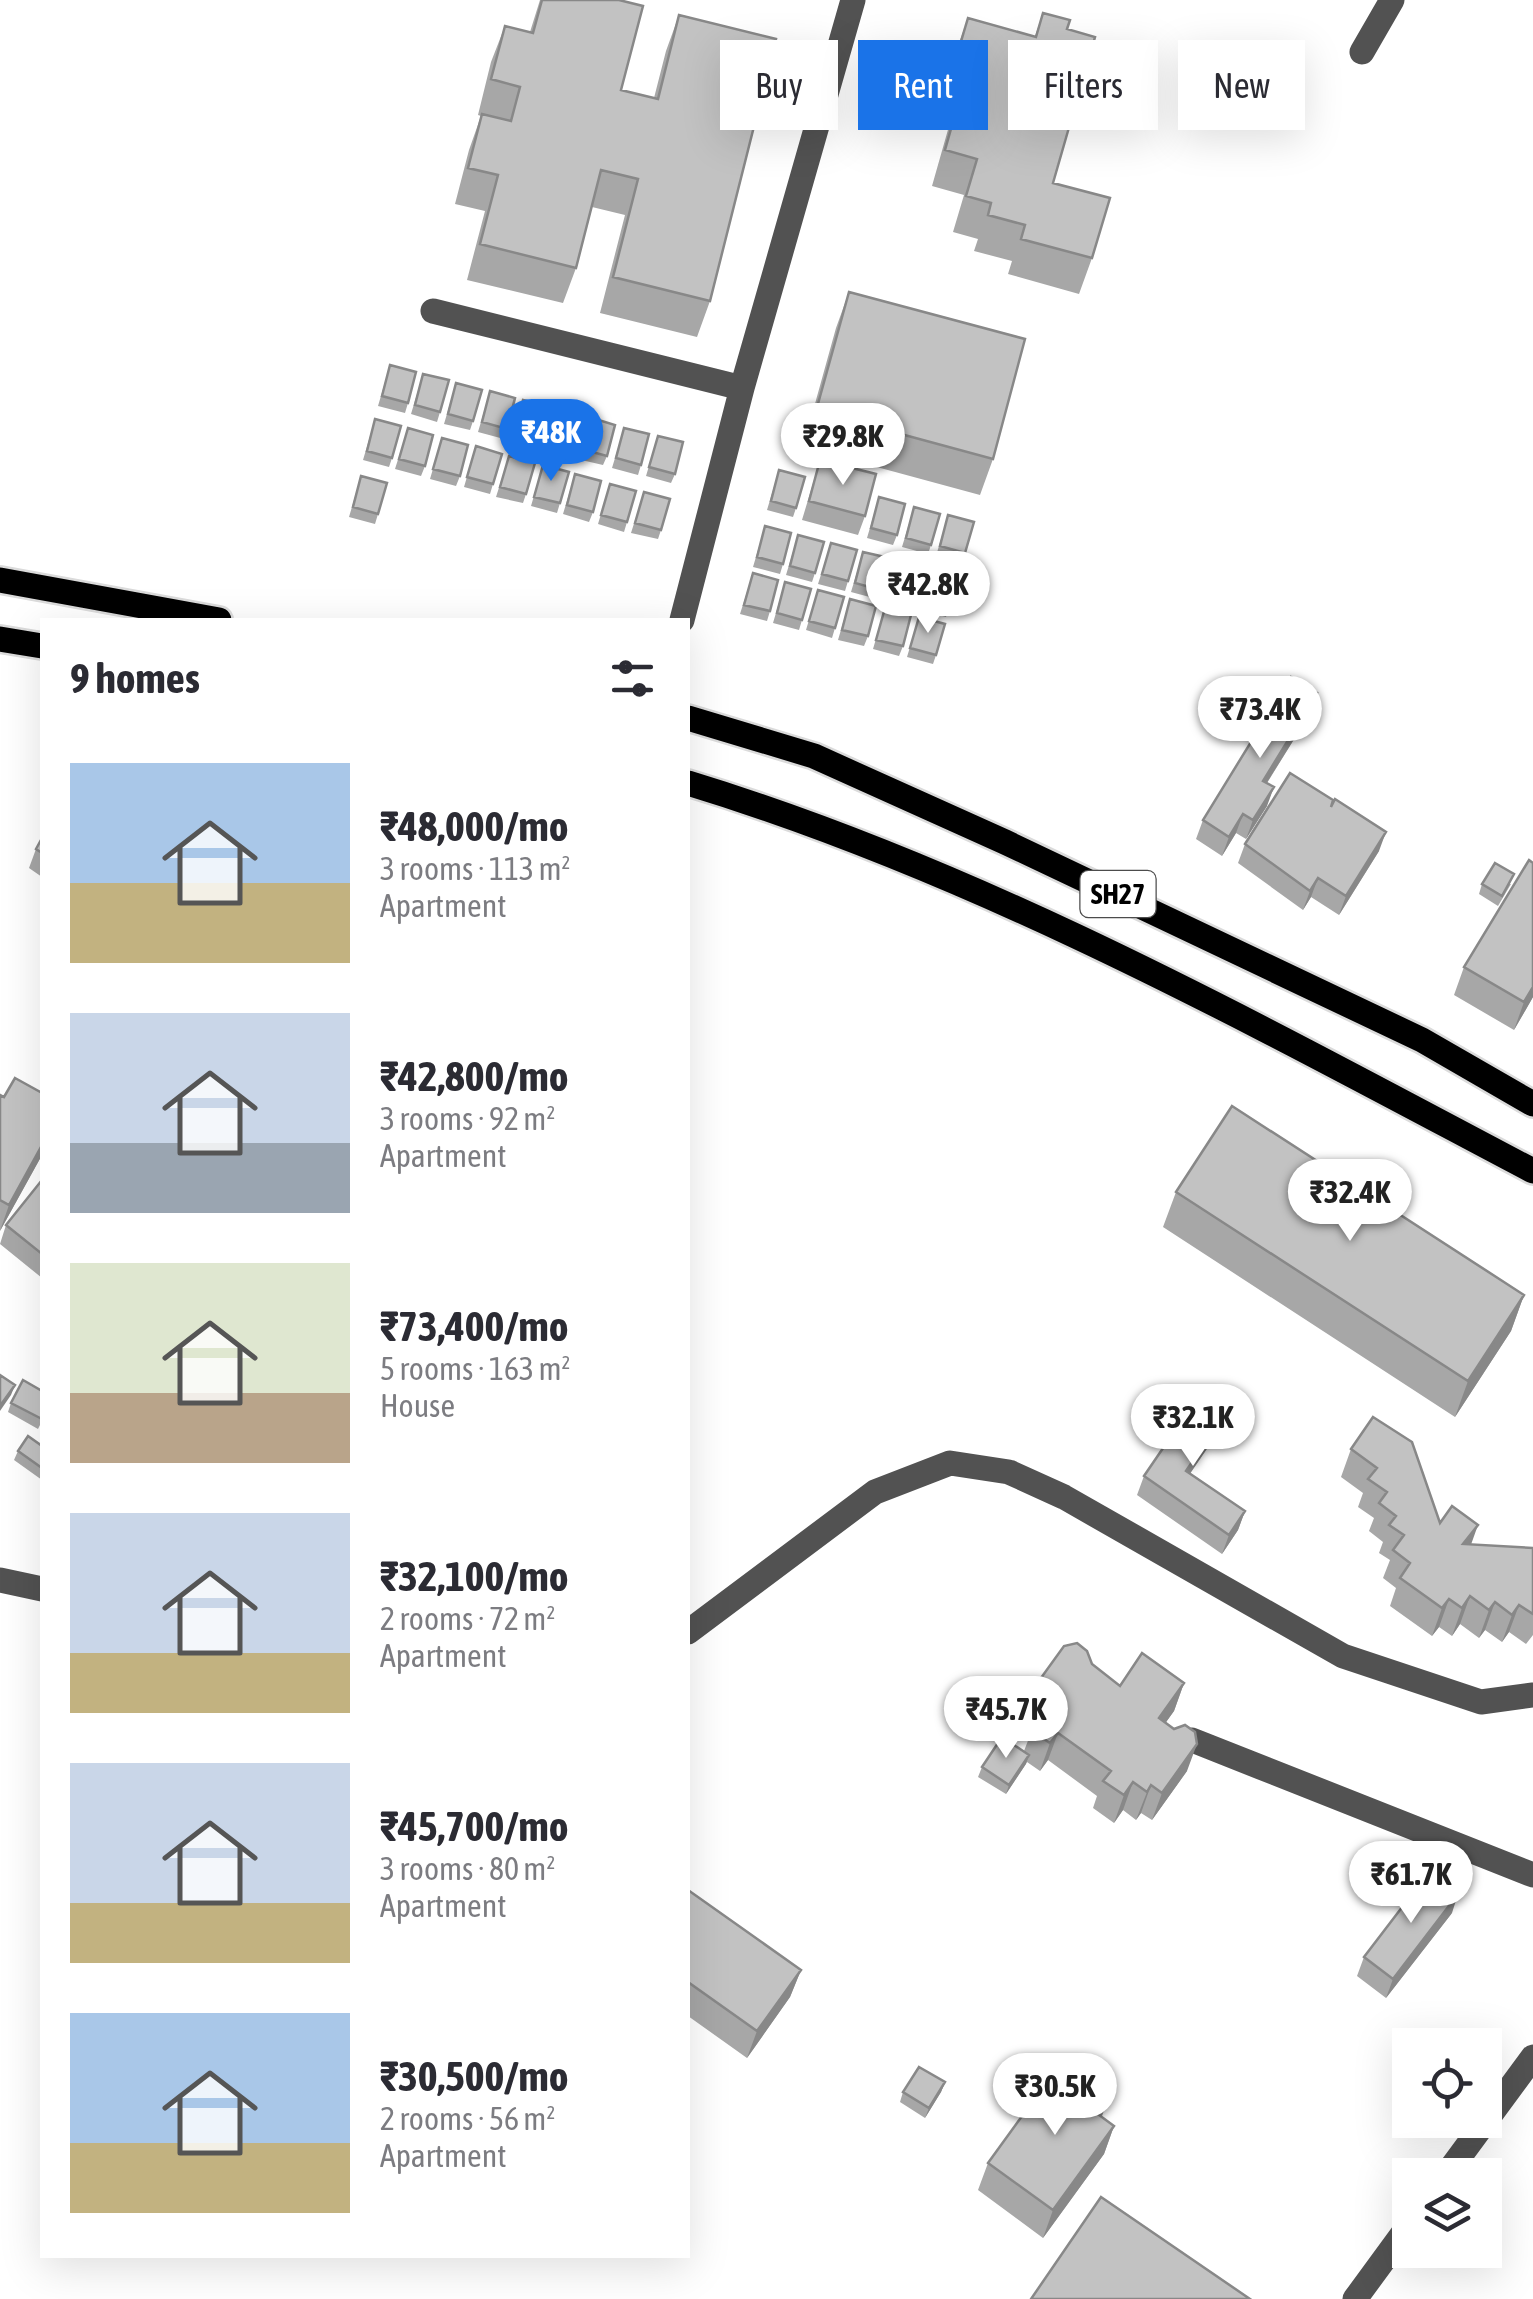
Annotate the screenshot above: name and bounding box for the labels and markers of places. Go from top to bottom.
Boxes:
pin: ₹48K [492,399,610,484]
pin: ₹29.8K [762,403,924,488]
pin: ₹42.8K [847,551,1009,636]
pin: ₹73.4K [1179,676,1341,761]
pin: ₹32.4K [1269,1159,1431,1244]
pin: ₹32.1K [1112,1384,1274,1469]
pin: ₹45.7K [925,1676,1087,1761]
pin: ₹61.7K [1330,1841,1492,1926]
pin: ₹30.5K [974,2053,1136,2138]

